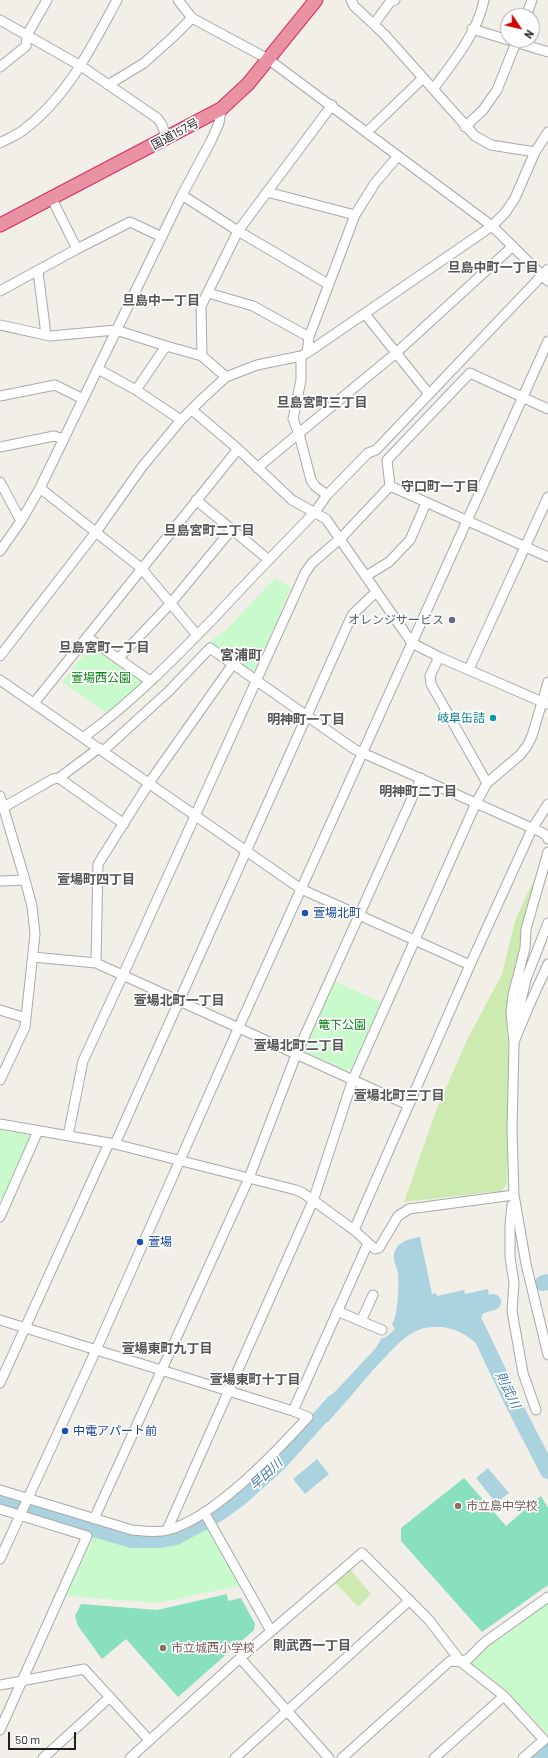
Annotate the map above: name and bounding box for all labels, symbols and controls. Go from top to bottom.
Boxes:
north arrow [500,8,540,48]
text: N [522,28,537,41]
street label: 国道157号 [149,115,201,153]
district label: 旦島中町一丁目 [448,260,538,276]
district label: 旦島中一丁目 [122,293,200,309]
district label: 旦島宮町三丁目 [277,395,367,411]
district label: 守口町一丁目 [401,479,479,495]
district label: 旦島宮町二丁目 [164,523,254,539]
place label: オレンジサービス [348,613,444,627]
marker: オレンジサービス [447,615,457,625]
district label: 旦島宮町一丁目 [59,640,149,656]
district label: 宮浦町 [220,647,262,663]
park label: 萱場西公園 [71,671,131,685]
place label: 岐阜缶詰 [437,711,485,725]
district label: 明神町一丁目 [267,712,345,728]
marker: 岐阜缶詰 [488,713,498,723]
district label: 明神町二丁目 [379,784,457,800]
district label: 萱場町四丁目 [57,872,135,888]
place label: 萱場北町 [313,906,361,920]
marker: 萱場北町 [300,908,310,918]
district label: 萱場北町一丁目 [134,993,224,1009]
park label: 篭下公園 [318,1018,366,1032]
district label: 萱場北町二丁目 [254,1038,344,1054]
district label: 萱場北町三丁目 [354,1088,444,1104]
place label: 萱場 [148,1235,172,1249]
marker: 萱場 [135,1237,145,1247]
district label: 萱場東町九丁目 [122,1341,212,1357]
water label: 則武川 [492,1369,524,1411]
district label: 萱場東町十丁目 [210,1372,300,1388]
place label: 中電アパート前 [73,1424,157,1438]
marker: 中電アパート前 [60,1426,70,1436]
water label: 早田川 [246,1455,286,1493]
place label: 市立島中学校 [466,1499,538,1513]
marker: 市立島中学校 [453,1501,463,1511]
district label: 則武西一丁目 [273,1638,351,1654]
place label: 市立城西小学校 [171,1641,255,1655]
marker: 市立城西小学校 [158,1643,168,1653]
scale bar [10,1724,78,1750]
text: 50 m [15,1732,40,1746]

